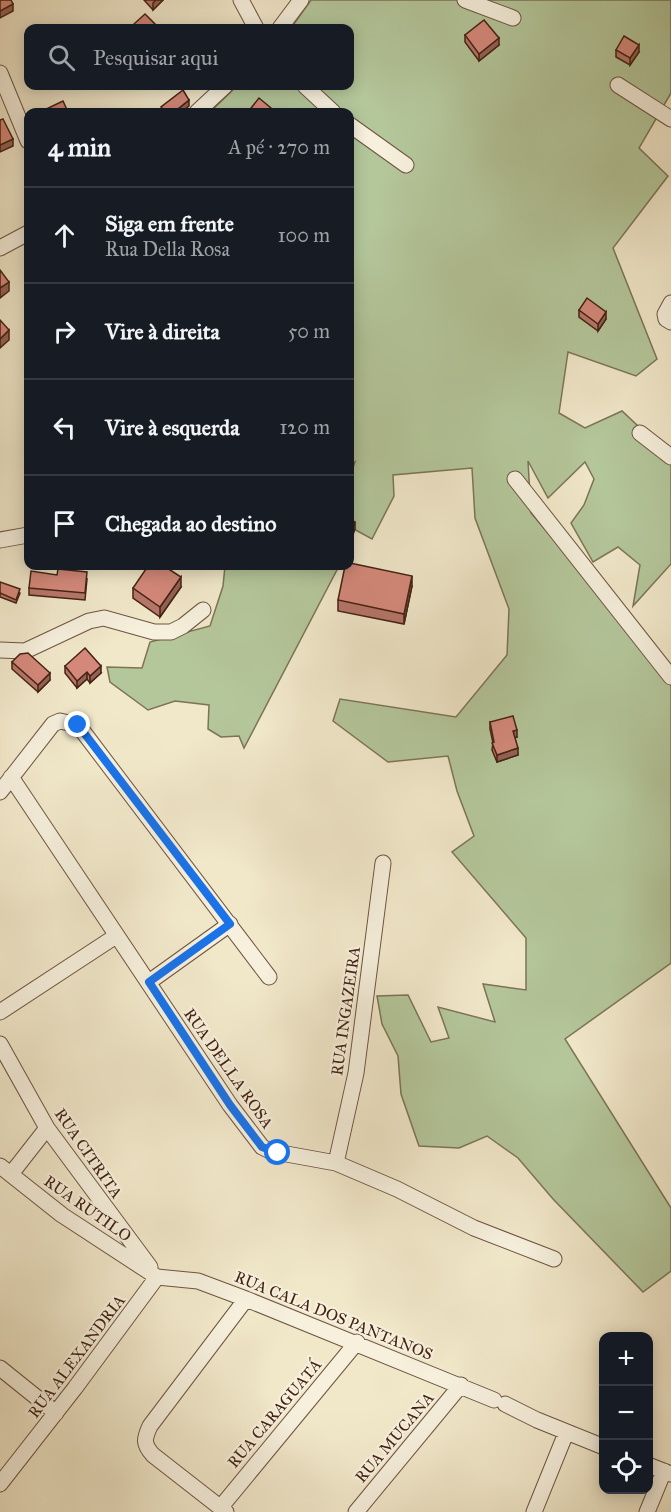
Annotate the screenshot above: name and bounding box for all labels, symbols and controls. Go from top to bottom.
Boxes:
search box [24,24,354,90]
icon: search [45,41,78,74]
text: Pesquisar aqui [93,44,218,71]
text: 4 min [48,131,111,163]
text: A pé · 270 m [228,135,330,159]
text: Siga em frente [105,210,234,237]
icon: ahead [48,219,81,252]
text: 100 m [278,223,330,247]
text: Rua Della Rosa [105,237,230,261]
icon: right [48,315,81,348]
text: Vire à direita [105,318,220,345]
text: 50 m [288,319,330,343]
icon: left [48,411,81,444]
text: Vire à esquerda [105,414,239,441]
text: 120 m [279,415,330,439]
icon: arrive [48,507,81,540]
text: Chegada ao destino [105,510,276,537]
route end [64,711,90,737]
street label: RUA INGAZEIRA [327,945,364,1077]
street label: RUA DELLA ROSA [180,1005,277,1132]
street label: RUA CITRITA [51,1105,127,1202]
route start [264,1139,290,1165]
street label: RUA RUTILO [40,1171,135,1246]
street label: RUA CALA DOS PANTANOS [232,1267,436,1364]
street label: RUA ALEXANDRIA [24,1291,129,1422]
map controls [599,1332,653,1494]
button: + [599,1332,653,1386]
street label: RUA CARAGUATÁ [223,1354,325,1471]
button: − [599,1386,653,1440]
street label: RUA MUCANA [351,1388,438,1486]
button: locate [599,1440,653,1494]

